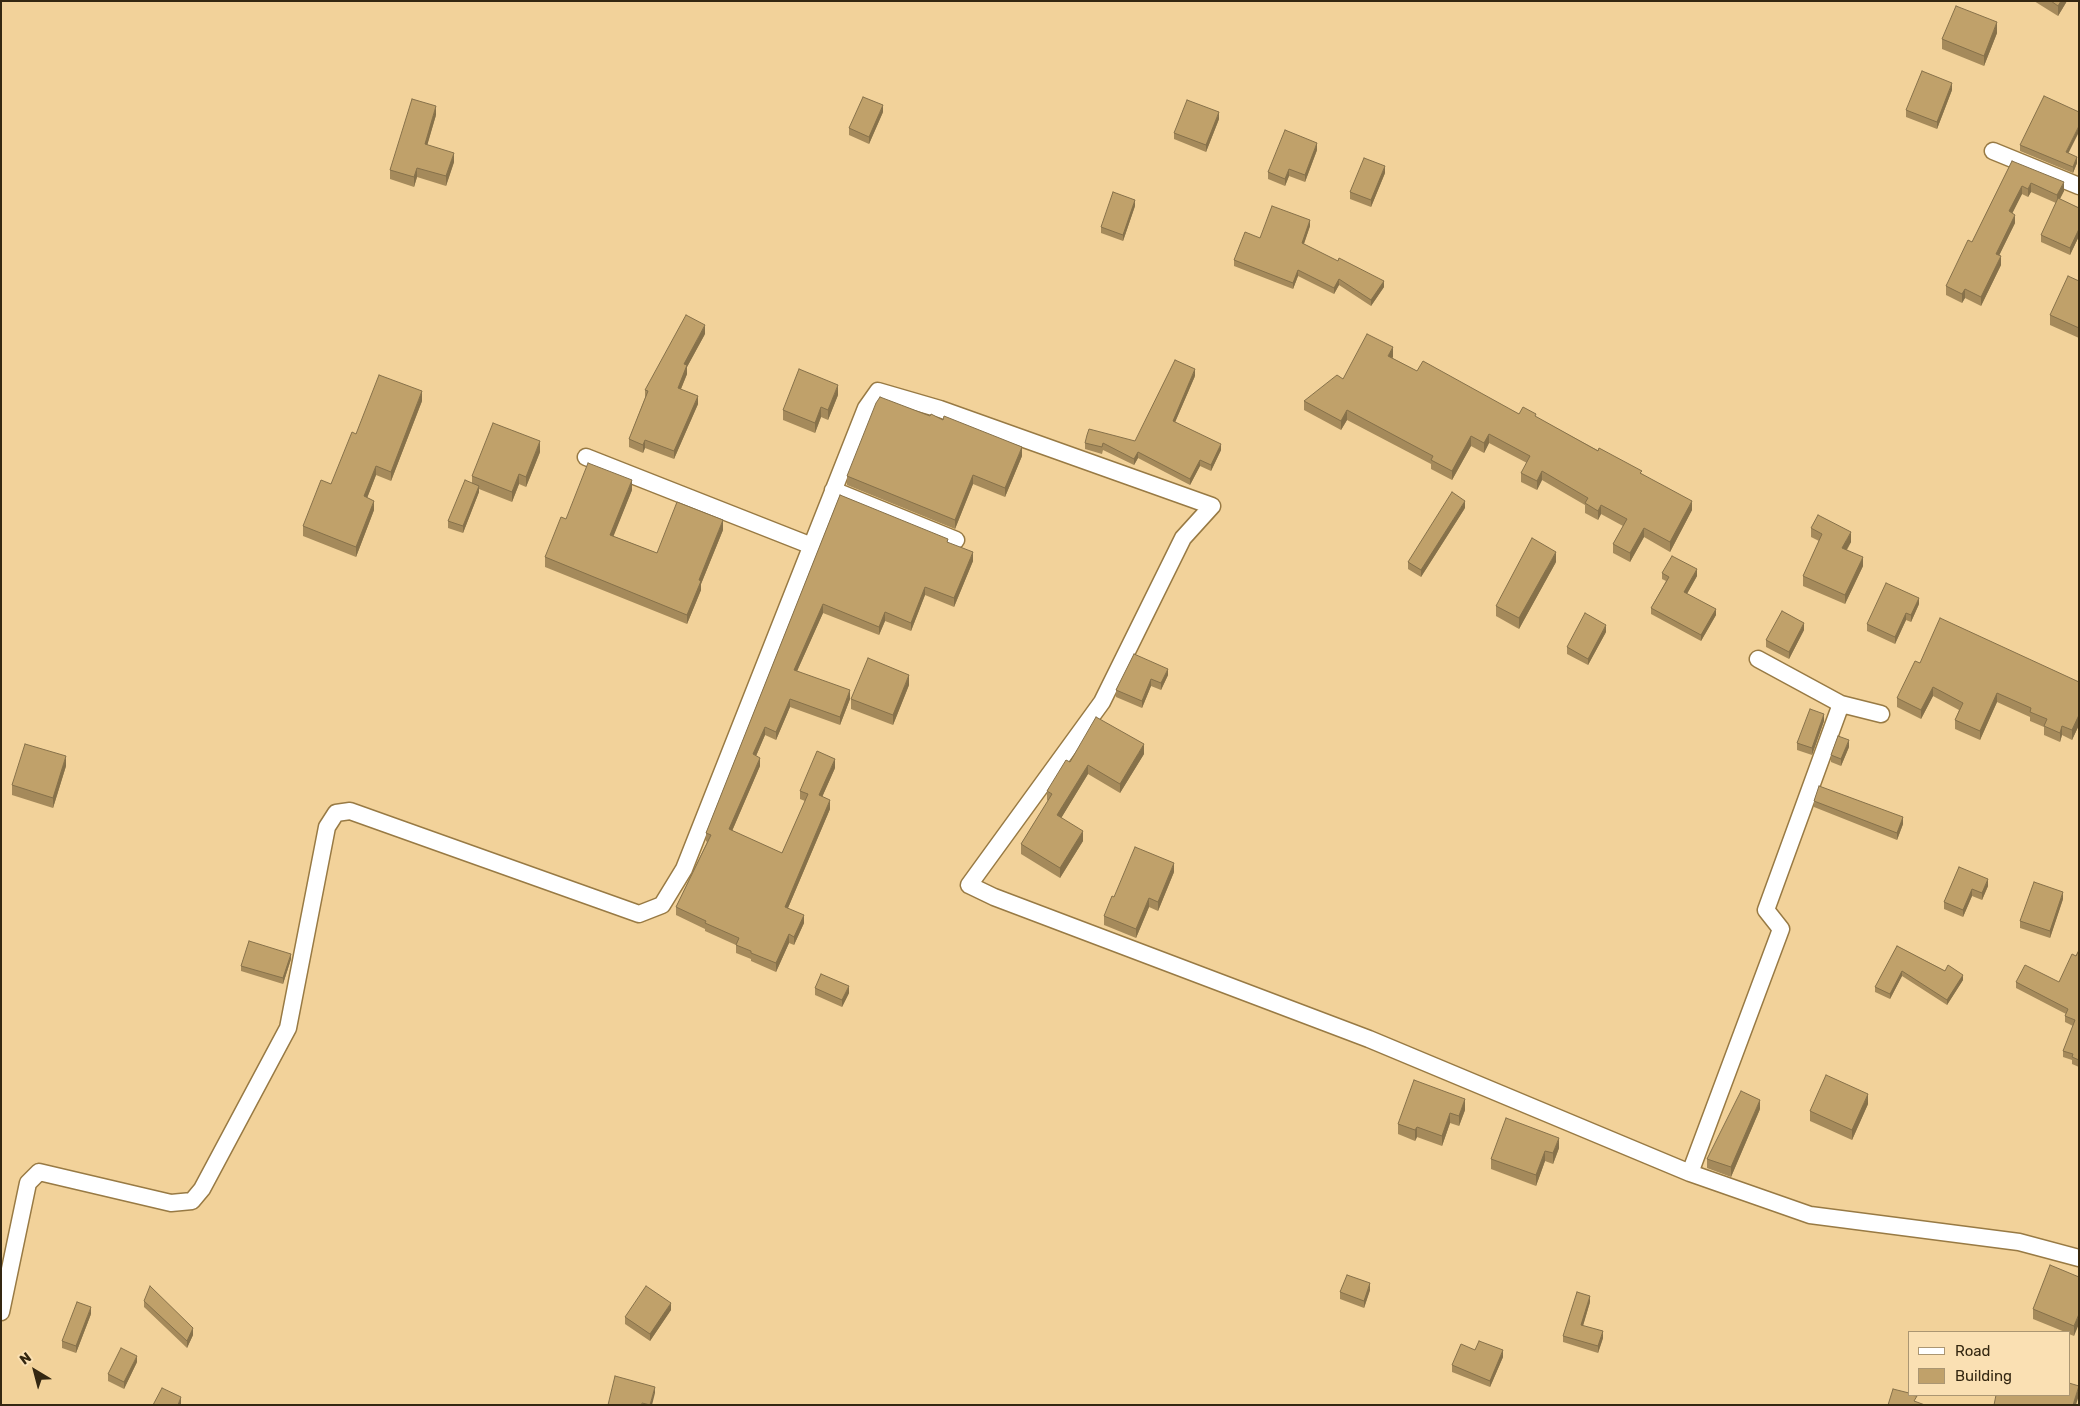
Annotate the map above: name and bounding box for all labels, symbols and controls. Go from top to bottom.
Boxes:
legend [1908,1331,2070,1396]
text: Road [1955,1342,1991,1360]
north arrow [10,1346,60,1396]
text: N [17,1349,35,1368]
text: Building [1955,1367,2012,1385]

